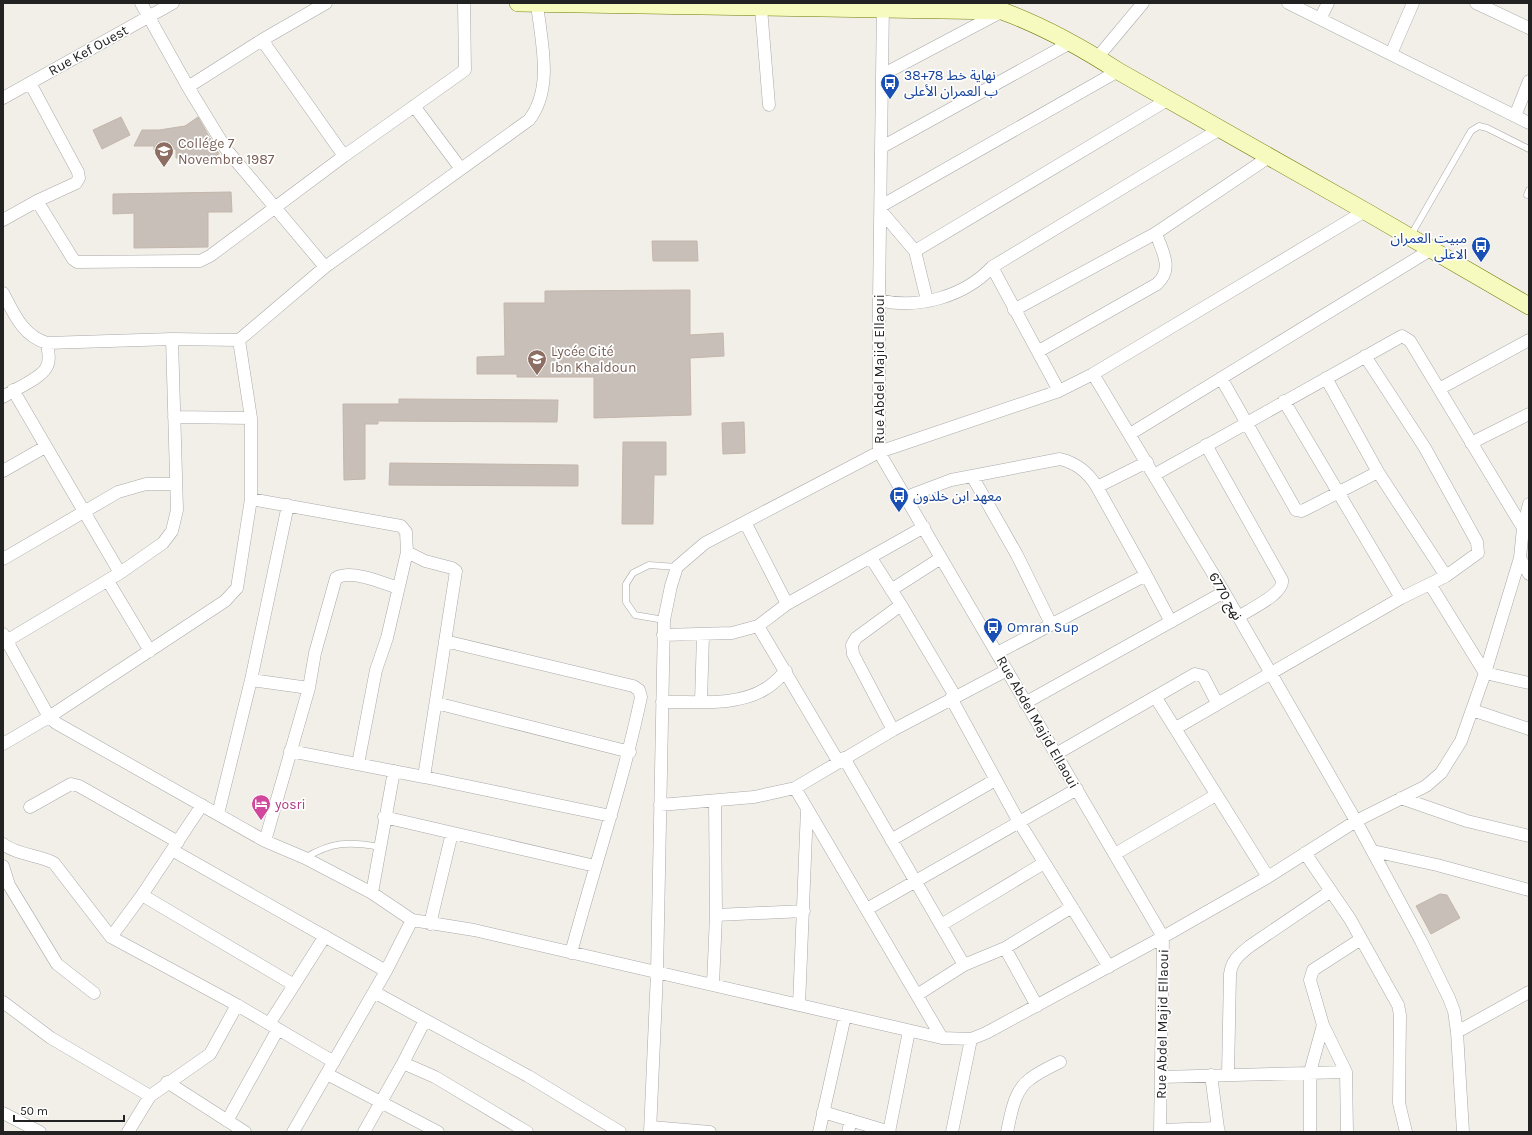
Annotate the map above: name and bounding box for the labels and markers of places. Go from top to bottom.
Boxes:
place label: نهاية خط 78+38 ب العمران الأعلى [904,67,998,100]
bus stop icon: نهاية خط 78+38 ب العمران الأعلى [879,72,901,100]
place label: Collége 7 Novembre 1987 [178,135,275,168]
school or university icon: Collége 7 Novembre 1987 [153,140,175,168]
place label: مبيت العمران الاعلى [1391,230,1467,263]
bus stop icon: مبيت العمران الاعلى [1470,235,1492,263]
place label: Lycée Cité Ibn Khaldoun [551,343,636,376]
school or university icon: Lycée Cité Ibn Khaldoun [526,348,548,376]
bus stop icon: معهد ابن خلدون [888,485,910,513]
place label: معهد ابن خلدون [913,488,1002,505]
bus stop icon: Omran Sup [982,616,1004,644]
place label: Omran Sup [1007,619,1079,636]
hotel icon: yosri [250,793,272,821]
place label: yosri [274,796,306,813]

